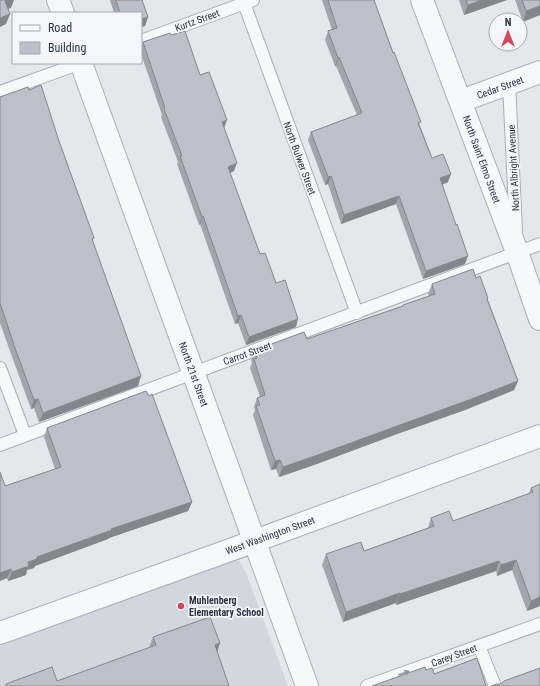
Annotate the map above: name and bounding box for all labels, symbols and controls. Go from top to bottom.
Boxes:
street label: Kurtz Street [173,7,221,34]
legend [12,12,142,64]
north arrow [488,12,528,52]
text: N [505,16,512,29]
text: Road [48,21,72,35]
text: Building [48,41,86,55]
street label: Cedar Street [475,74,525,101]
street label: North Saint Elmo Street [461,114,503,205]
street label: North Bulwer Street [281,120,318,196]
street label: North Albright Avenue [506,124,521,212]
street label: North 21st Street [177,340,210,408]
street label: Carrot Street [222,340,273,367]
street label: West Washington Street [224,514,316,557]
place label: Muhlenberg Elementary School [189,595,264,618]
marker: Muhlenberg Elementary School [176,601,186,611]
street label: Carey Street [430,642,479,669]
one-way arrow [398,670,410,676]

